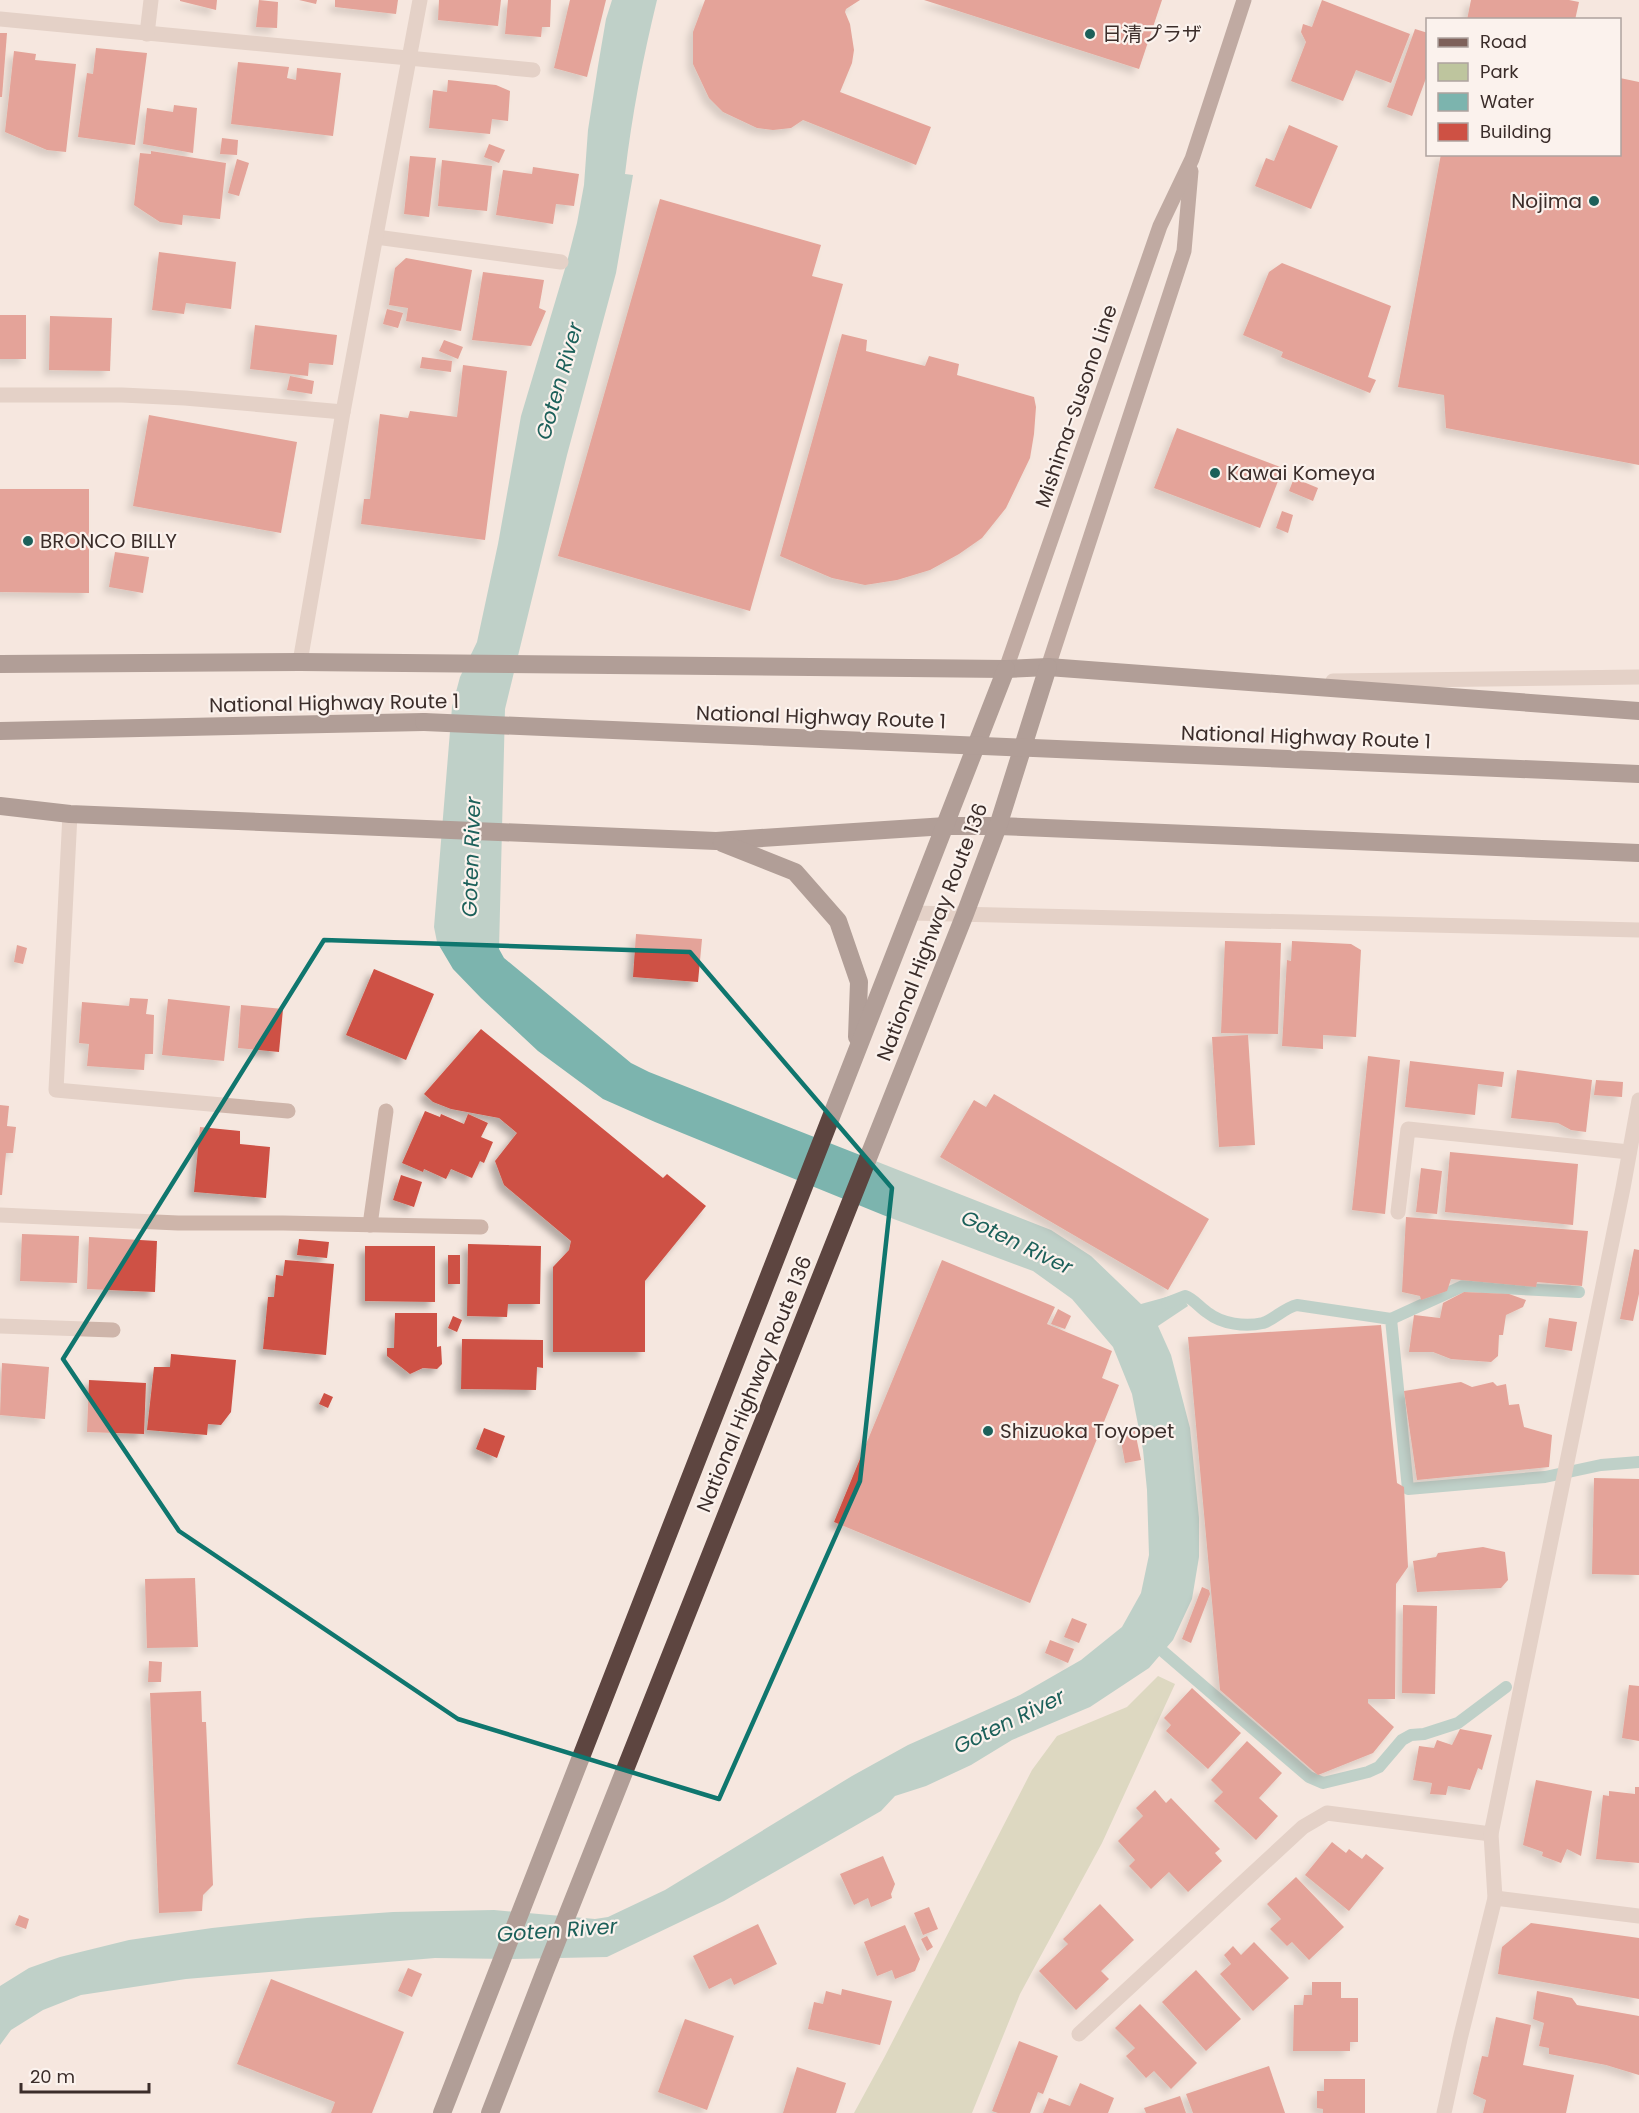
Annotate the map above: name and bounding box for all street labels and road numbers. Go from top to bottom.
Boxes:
street label: Mishima-Susono Line [1028,301,1124,511]
street label: National Highway Route 1 [209,687,459,719]
street label: National Highway Route 1 [696,699,946,735]
street label: National Highway Route 1 [1181,719,1431,755]
street label: National Highway Route 136 [870,799,994,1065]
street label: National Highway Route 136 [690,1252,818,1516]

